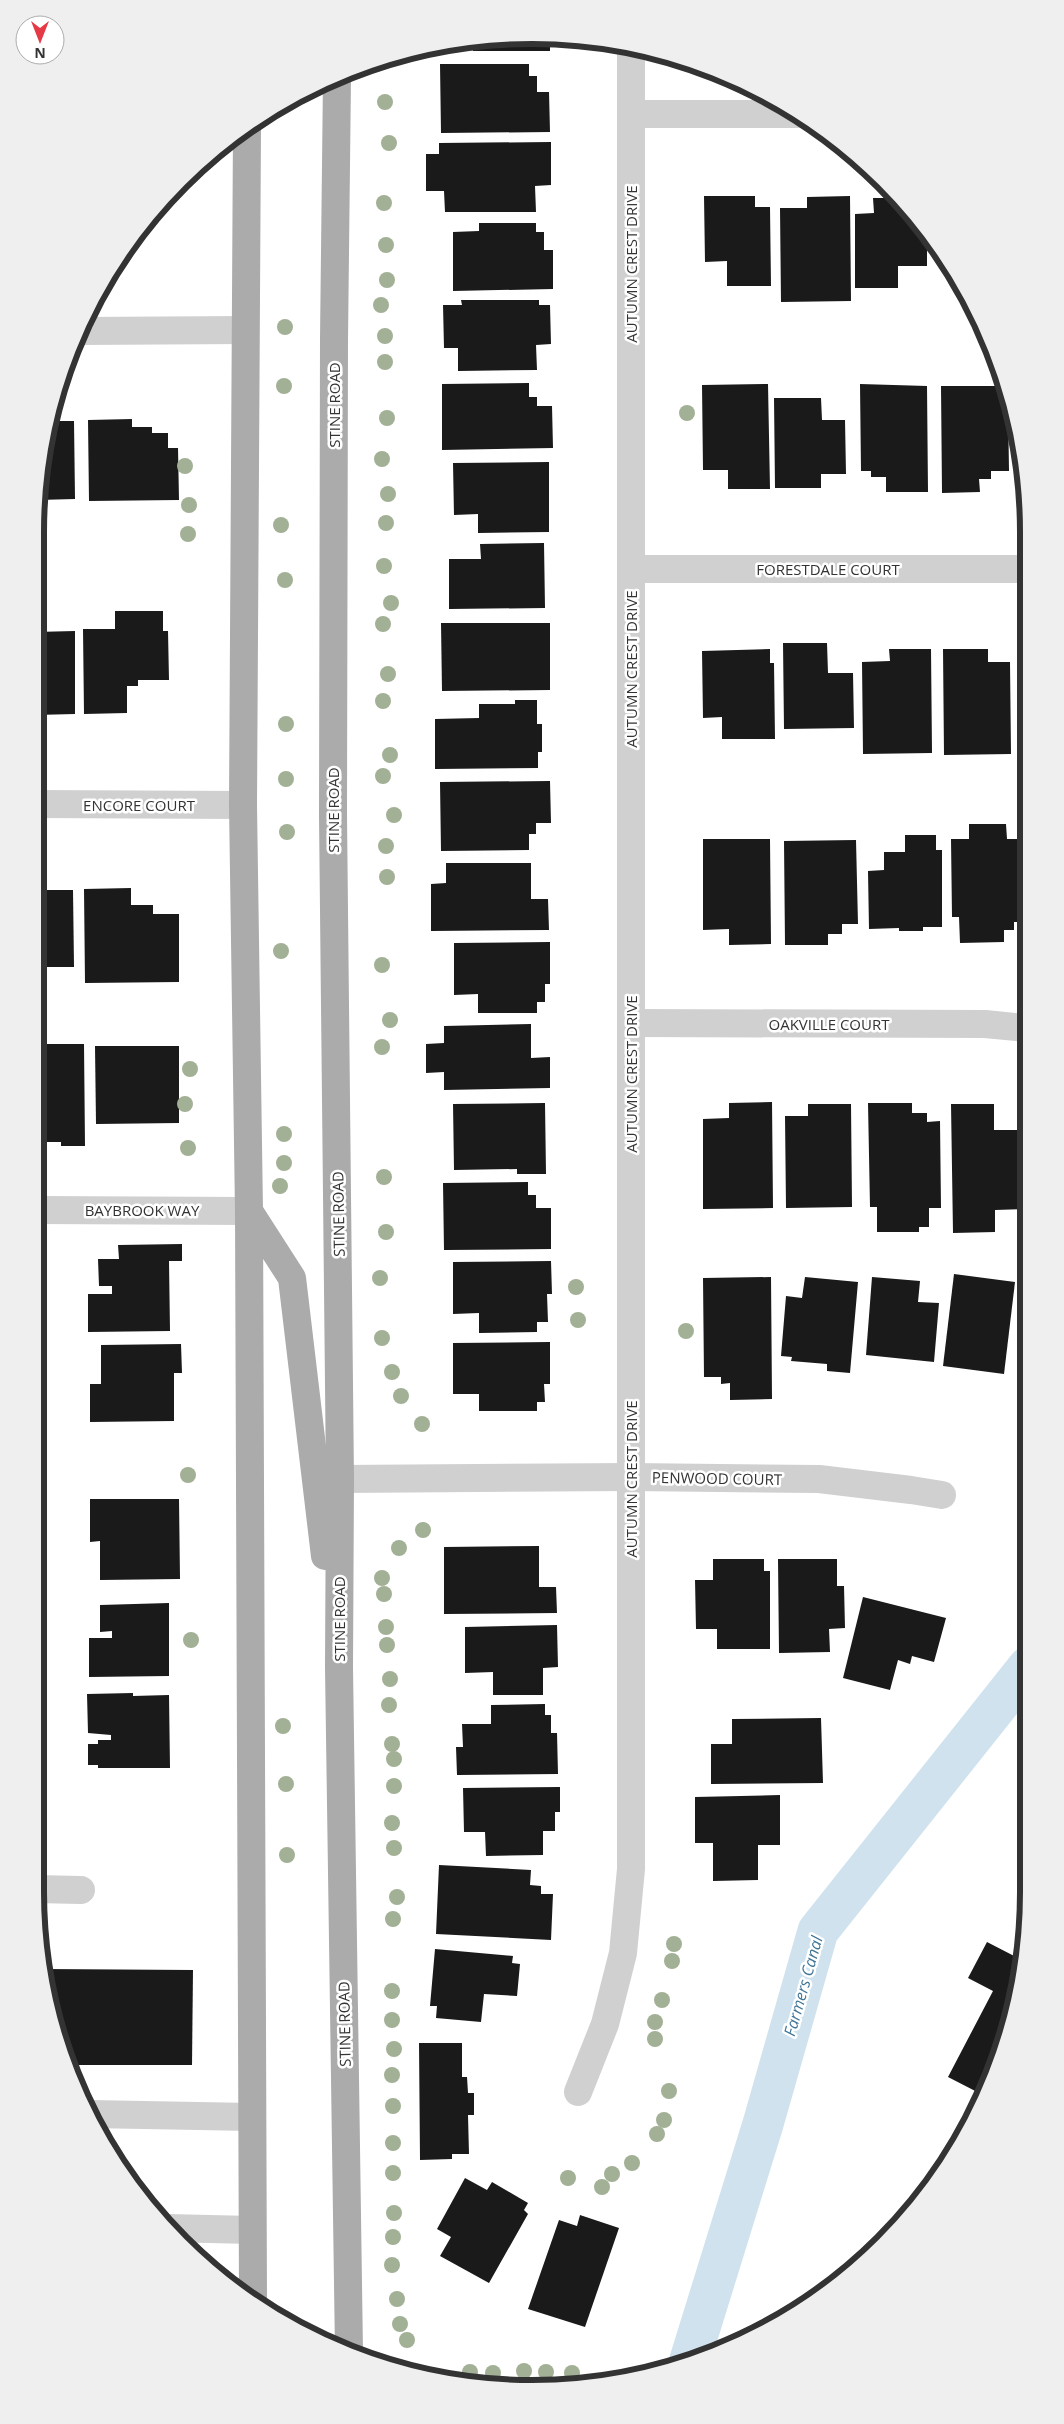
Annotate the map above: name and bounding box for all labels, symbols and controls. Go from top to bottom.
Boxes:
north arrow [15,15,65,65]
text: N [34,44,46,63]
street label: AUTUMN CREST DRIVE [621,185,641,343]
street label: STINE ROAD [324,362,344,448]
street label: FORESTDALE COURT [756,559,900,579]
street label: AUTUMN CREST DRIVE [621,590,641,748]
street label: STINE ROAD [323,767,343,853]
street label: ENCORE COURT [83,795,196,815]
street label: AUTUMN CREST DRIVE [621,995,641,1153]
street label: OAKVILLE COURT [769,1014,890,1034]
street label: STINE ROAD [327,1171,349,1257]
street label: BAYBROOK WAY [85,1200,200,1220]
street label: AUTUMN CREST DRIVE [621,1400,641,1558]
street label: PENWOOD COURT [652,1467,783,1489]
street label: STINE ROAD [329,1576,349,1662]
water label: Farmers Canal [778,1933,828,2039]
street label: STINE ROAD [333,1981,355,2067]

